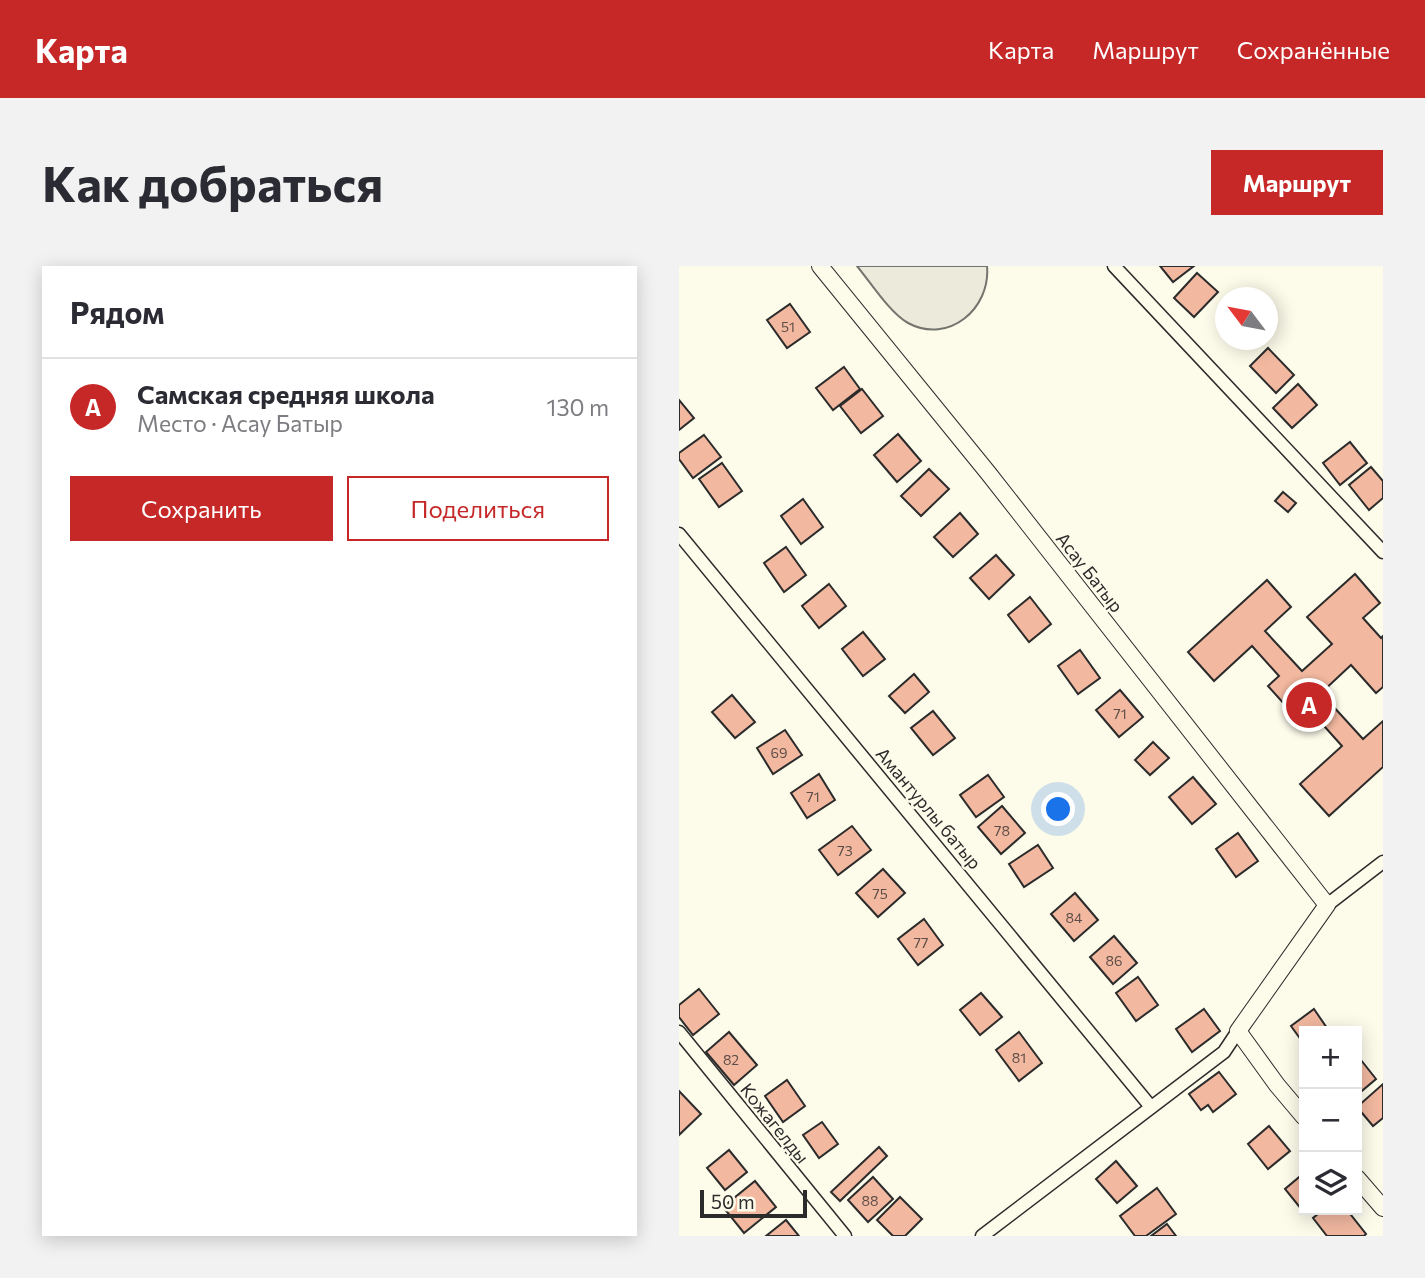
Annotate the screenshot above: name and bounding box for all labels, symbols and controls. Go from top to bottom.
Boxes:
text: Карта [35,29,128,70]
text: Карта [988,35,1054,64]
text: Маршрут [1092,35,1199,64]
text: Сохранённые [1237,35,1390,64]
button: Маршрут [1211,150,1383,215]
text: Как добраться [42,152,383,212]
north arrow [1215,287,1278,350]
text: Рядом [70,293,164,330]
house number: 51 [781,318,795,335]
text: Самская средняя школа [137,378,435,409]
text: A [85,393,101,421]
text: 130 m [547,393,609,421]
text: Место · Асау Батыр [137,409,343,437]
button: Сохранить [70,476,333,541]
button: Поделиться [347,476,609,541]
street label: Асау Батыр [1052,528,1128,616]
pin: A [1286,679,1332,731]
house number: 71 [1113,705,1127,722]
street label: Амантурлы батыр [872,743,986,873]
house number: 69 [771,744,787,761]
house number: 71 [806,788,820,805]
your location [1041,792,1075,826]
house number: 78 [994,822,1010,839]
house number: 73 [837,842,853,859]
house number: 75 [872,885,888,902]
house number: 84 [1066,909,1083,926]
house number: 77 [914,934,928,951]
house number: 86 [1106,952,1123,969]
map controls [1299,1026,1362,1215]
button: + [1299,1026,1362,1089]
house number: 81 [1012,1049,1026,1066]
house number: 82 [723,1051,739,1068]
street label: Кожагелды [736,1079,814,1167]
button: − [1299,1089,1362,1152]
button: layers [1299,1152,1362,1215]
scale bar [700,1187,807,1219]
text: 50 m [711,1190,755,1213]
house number: 88 [862,1192,879,1209]

